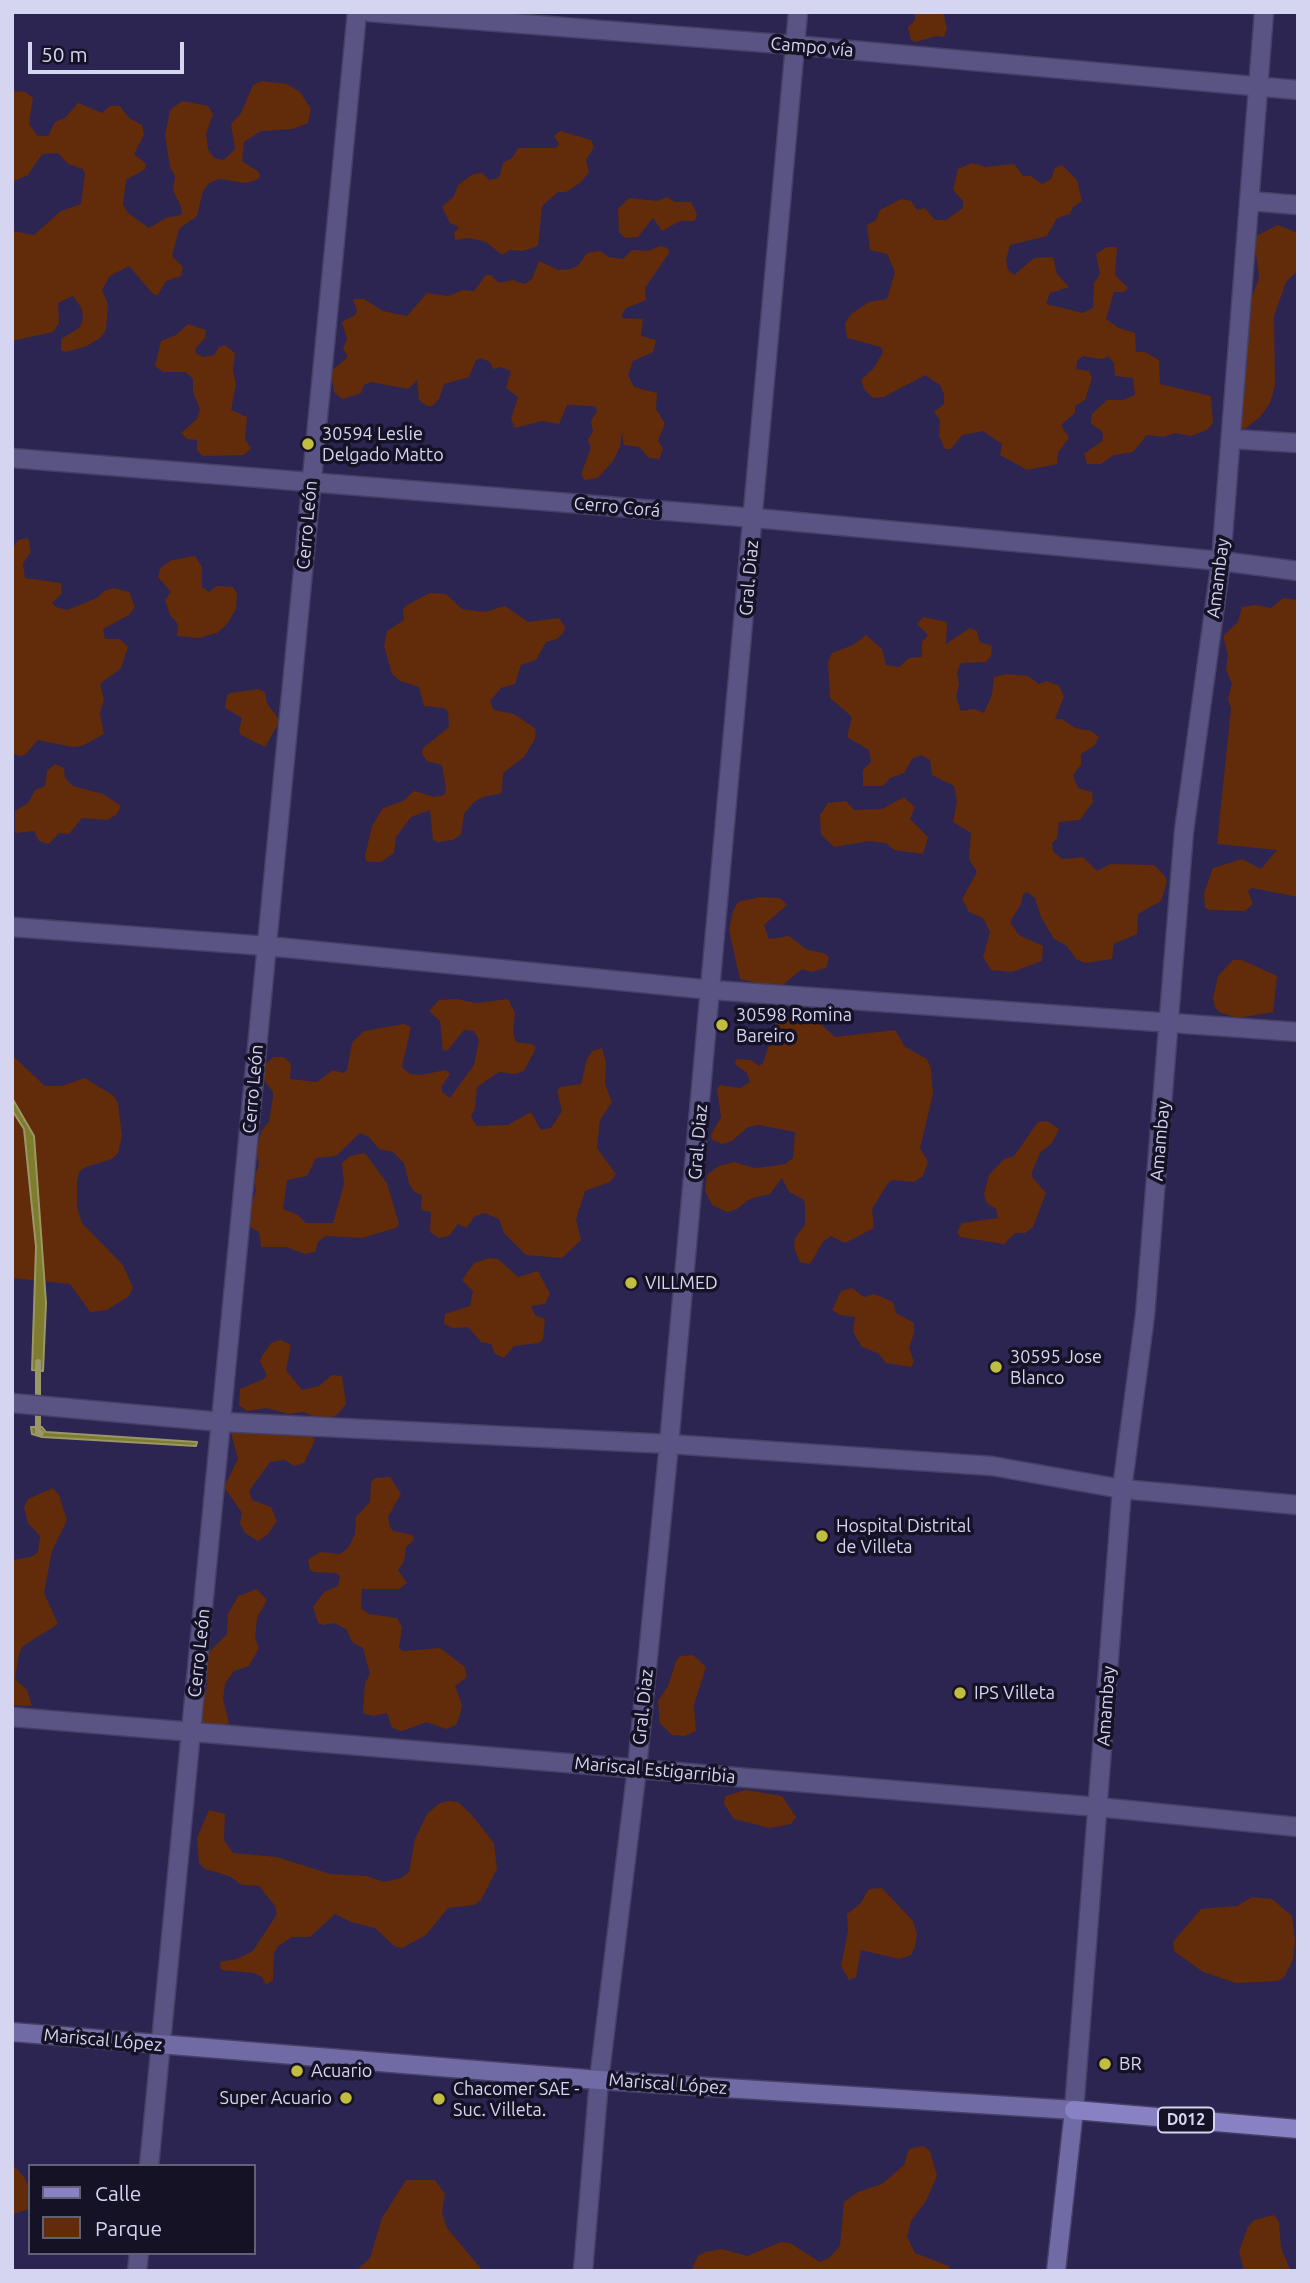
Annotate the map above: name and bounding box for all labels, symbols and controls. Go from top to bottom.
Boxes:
scale bar [32,28,187,72]
street label: Campo vía [770,33,854,61]
text: 50 m [41,42,88,66]
place label: 30594 Leslie Delgado Matto [322,423,444,466]
marker: 30594 Leslie Delgado Matto [300,436,316,452]
street label: Cerro León [292,480,322,570]
street label: Cerro Corá [573,492,661,522]
street label: Amambay [1202,537,1234,619]
street label: Gral. Diaz [735,539,763,617]
place label: 30598 Romina Bareiro [736,1004,852,1046]
marker: 30598 Romina Bareiro [714,1017,730,1033]
street label: Cerro León [238,1044,268,1134]
street label: Amambay [1146,1100,1174,1182]
street label: Gral. Diaz [684,1103,712,1181]
place label: VILLMED [645,1272,718,1294]
marker: VILLMED [623,1275,639,1291]
place label: 30595 Jose Blanco [1010,1346,1102,1388]
marker: 30595 Jose Blanco [988,1359,1004,1375]
place label: Hospital Distrital de Villeta [836,1515,971,1558]
marker: Hospital Distrital de Villeta [814,1528,830,1544]
street label: Cerro León [184,1608,214,1698]
street label: Amambay [1092,1665,1120,1747]
street label: Gral. Diaz [628,1668,658,1746]
place label: IPS Villeta [974,1682,1055,1704]
marker: IPS Villeta [952,1685,968,1701]
street label: Mariscal Estigarribia [574,1752,736,1788]
street label: Mariscal López [43,2024,163,2056]
place label: BR [1119,2053,1142,2075]
marker: BR [1097,2056,1113,2072]
place label: Acuario [311,2060,372,2082]
marker: Acuario [289,2063,305,2079]
street label: Mariscal López [608,2069,728,2099]
place label: Chacomer SAE - Suc. Villeta. [453,2078,579,2120]
place label: Super Acuario [220,2087,332,2109]
marker: Super Acuario [338,2090,354,2106]
marker: Chacomer SAE - Suc. Villeta. [431,2091,447,2107]
road number: D012 [1158,2108,1214,2132]
legend [28,2164,256,2255]
text: Calle [95,2181,141,2205]
text: Parque [95,2216,162,2240]

